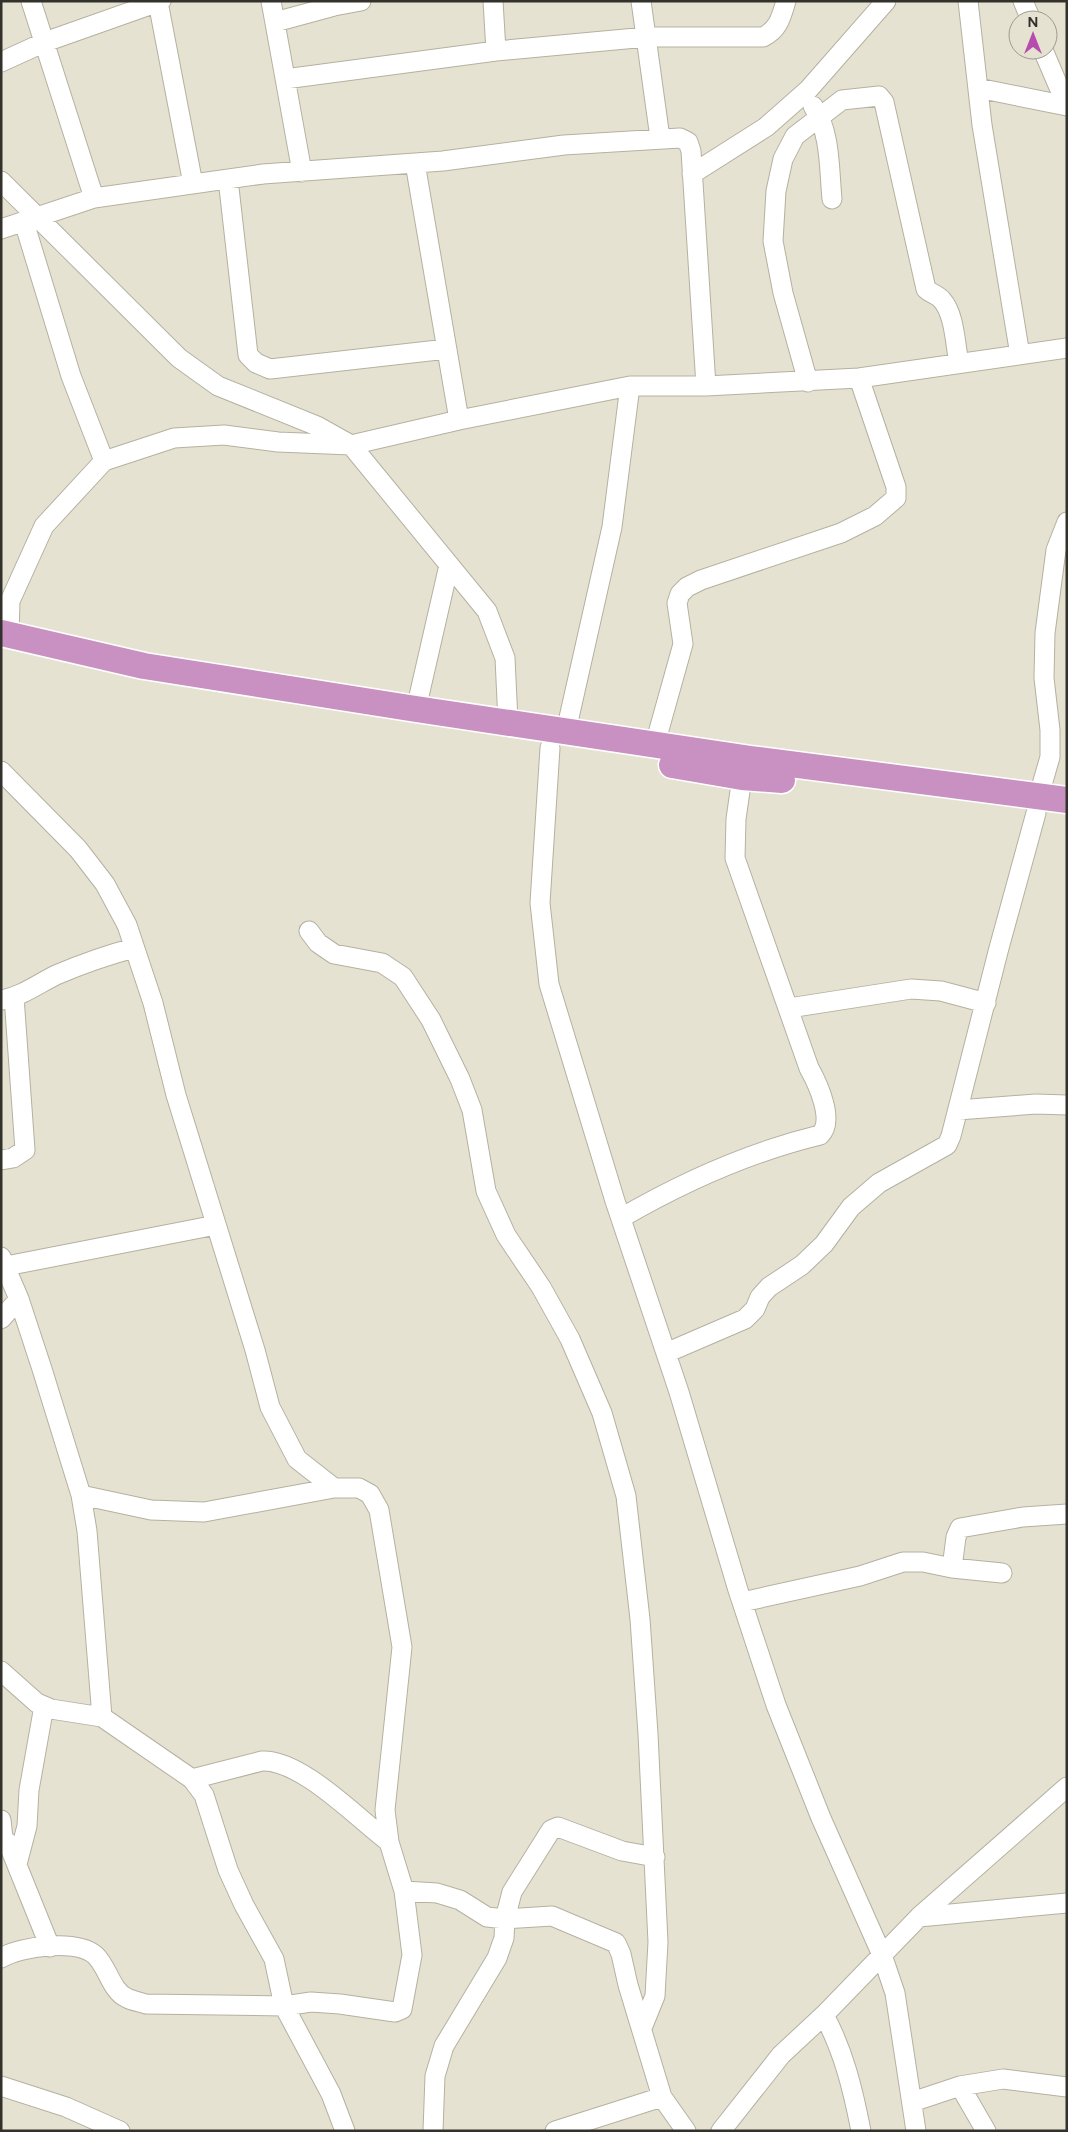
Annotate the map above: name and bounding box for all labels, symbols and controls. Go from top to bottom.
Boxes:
north arrow [1008,10,1058,60]
text: N [1028,14,1038,31]

